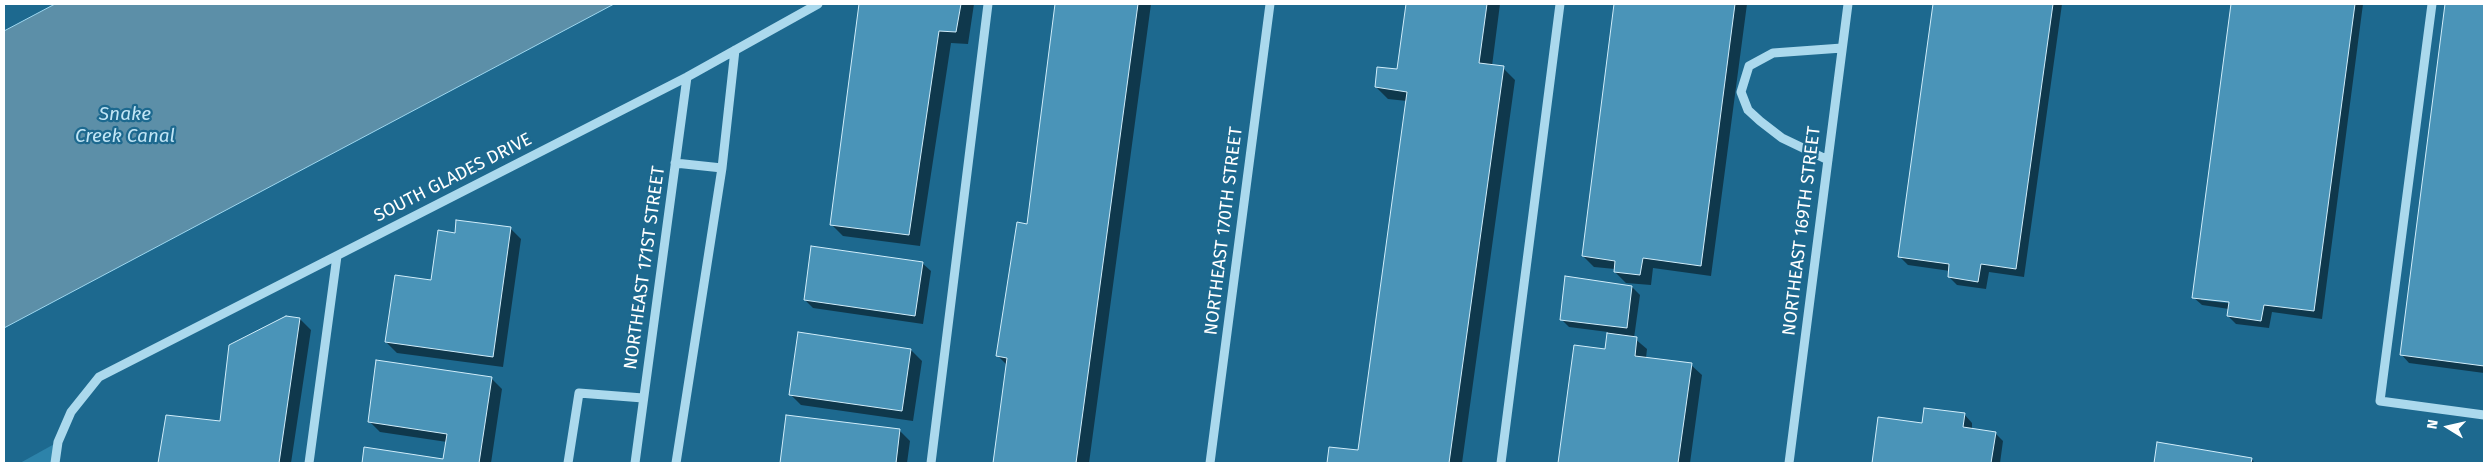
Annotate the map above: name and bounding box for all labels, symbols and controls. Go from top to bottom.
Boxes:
water label: Snake Creek Canal [75,104,175,148]
street label: NORTHEAST 169TH STREET [1778,125,1826,337]
street label: NORTHEAST 170TH STREET [1200,126,1248,336]
street label: SOUTH GLADES DRIVE [370,129,536,227]
street label: NORTHEAST 171ST STREET [620,165,670,371]
north arrow [2423,402,2473,452]
text: N [2424,418,2442,430]

